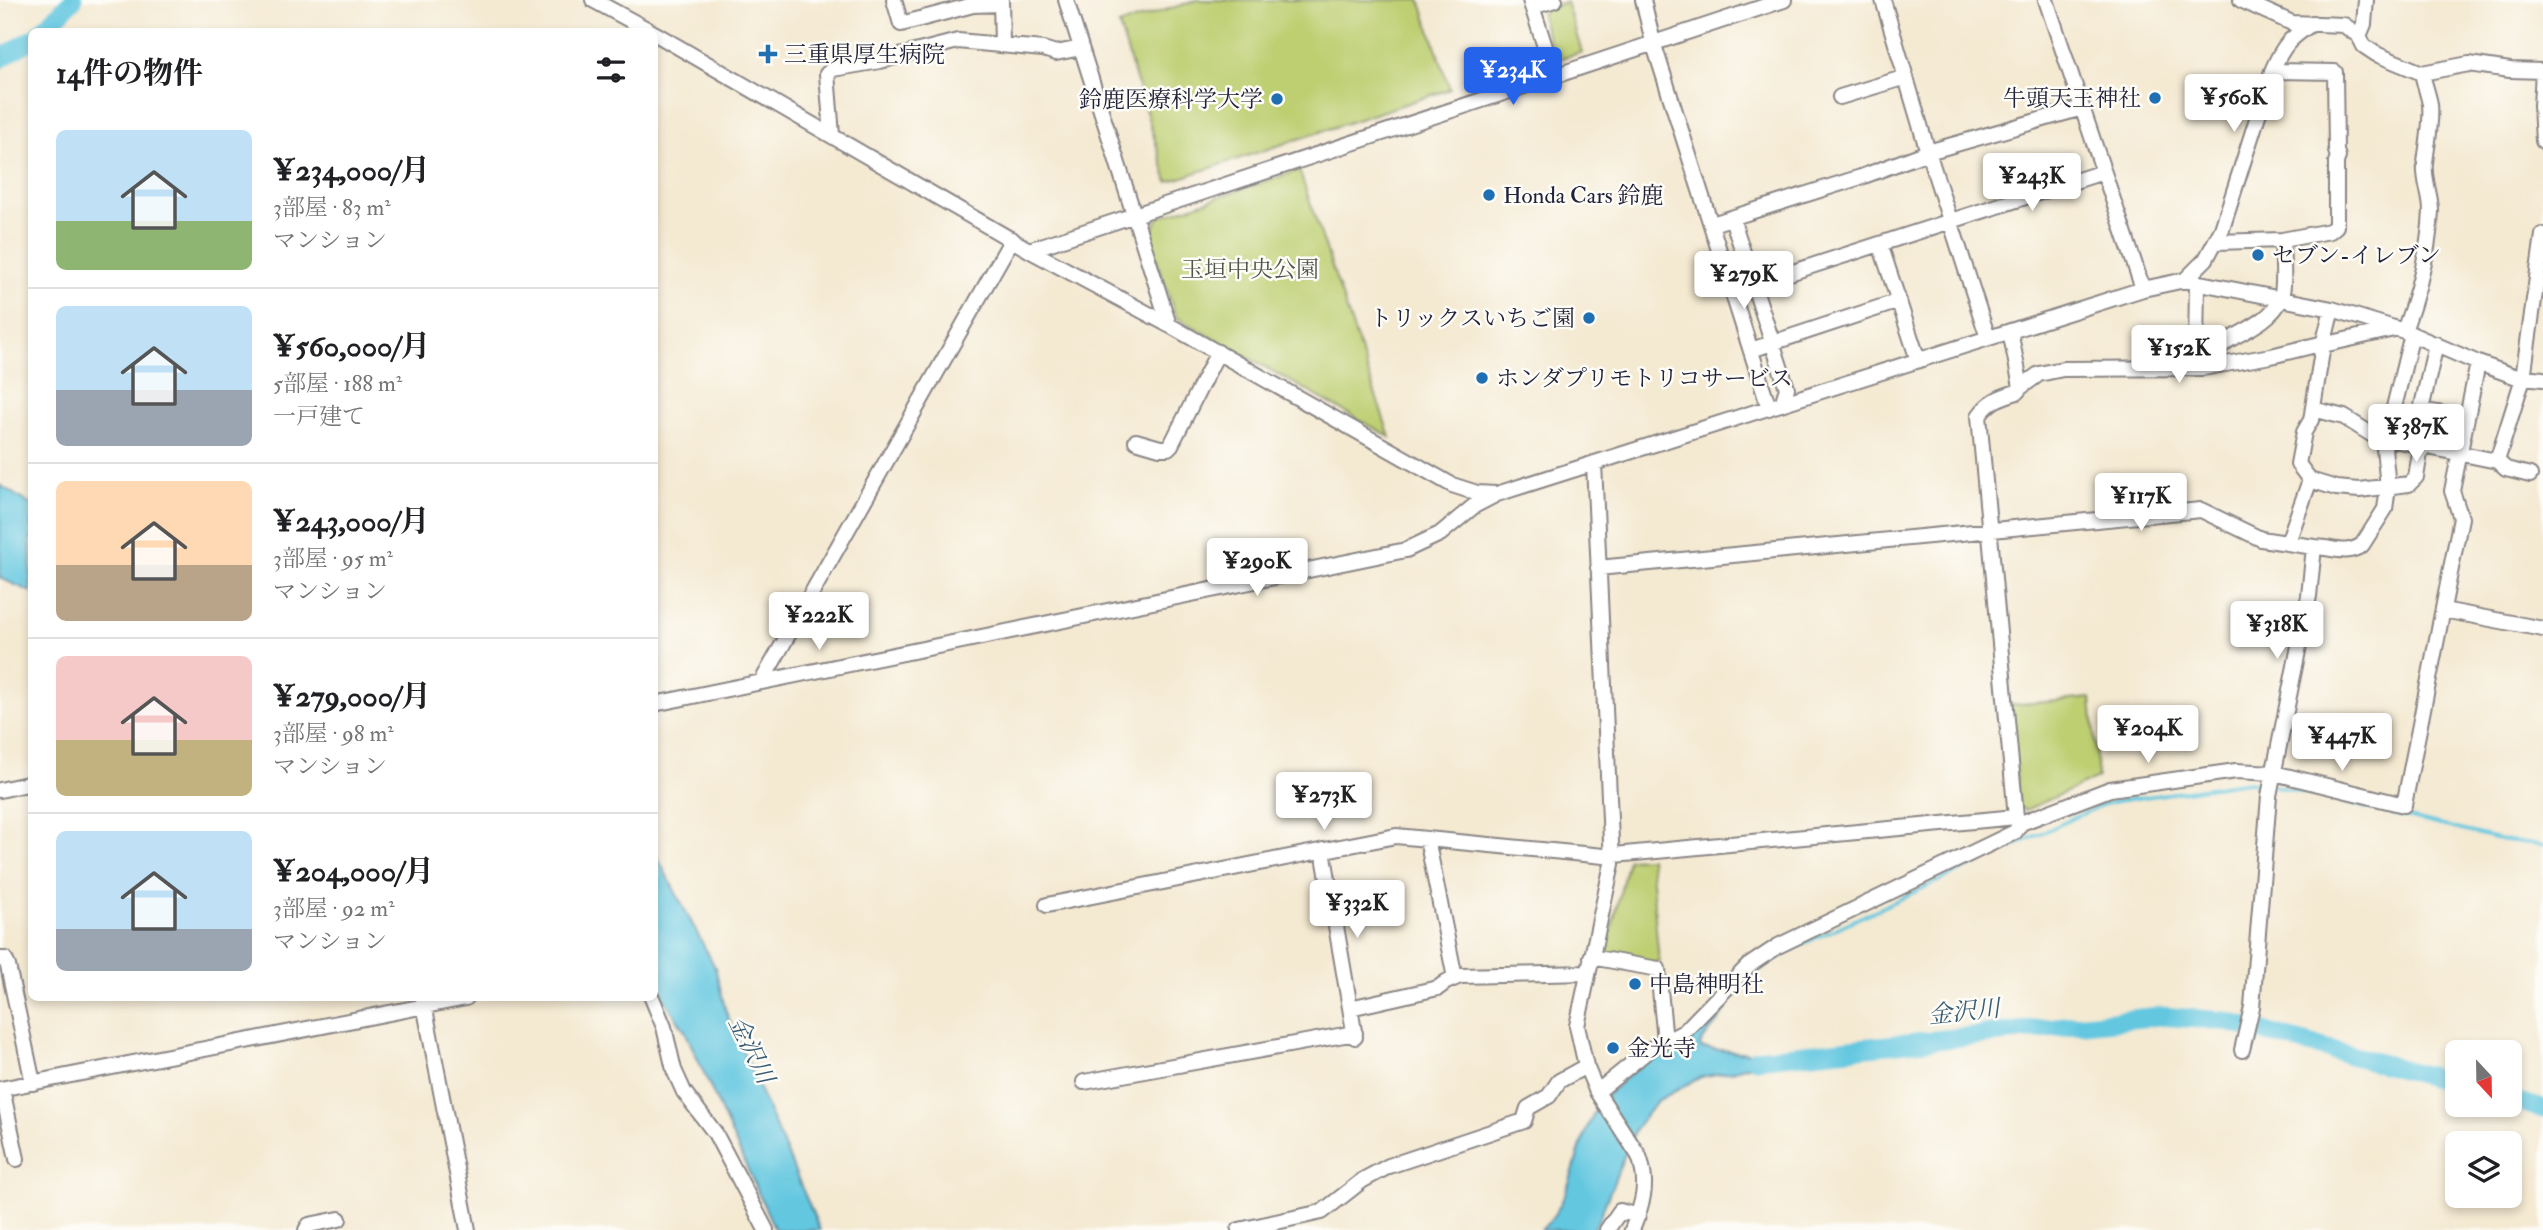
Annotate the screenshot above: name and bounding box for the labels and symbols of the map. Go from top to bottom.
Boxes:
place label: 三重県厚生病院 [784,40,945,69]
marker: 三重県厚生病院 [758,44,778,64]
pin: ¥234K [1464,48,1562,107]
pin: ¥560K [2185,74,2283,134]
place label: 牛頭天王神社 [2003,84,2141,113]
place label: 鈴鹿医療科学大学 [1079,85,1263,114]
marker: 牛頭天王神社 [2147,90,2163,106]
marker: 鈴鹿医療科学大学 [1269,91,1285,107]
pin: ¥243K [1983,154,2081,213]
place label: Honda Cars 鈴鹿 [1503,181,1664,210]
marker: Honda Cars 鈴鹿 [1481,187,1497,203]
place label: セブン-イレブン [2272,241,2441,270]
marker: セブン-イレブン [2250,247,2266,263]
pin: ¥279K [1695,252,1793,311]
park label: 玉垣中央公園 [1181,255,1319,284]
place label: トリックスいちご園 [1369,304,1575,333]
marker: トリックスいちご園 [1581,310,1597,326]
pin: ¥152K [2130,326,2228,385]
place label: ホンダプリモトリコサービス [1496,364,1793,393]
marker: ホンダプリモトリコサービス [1474,370,1490,386]
pin: ¥387K [2367,405,2465,464]
pin: ¥117K [2092,474,2190,533]
pin: ¥290K [1208,538,1306,598]
pin: ¥222K [770,592,868,652]
pin: ¥318K [2228,602,2326,661]
pin: ¥204K [2099,706,2197,765]
pin: ¥447K [2293,714,2391,773]
pin: ¥273K [1275,772,1373,832]
pin: ¥332K [1308,880,1406,940]
place label: 中島神明社 [1649,970,1764,999]
marker: 中島神明社 [1627,976,1643,992]
water label: 金沢川 [1927,993,2004,1031]
water label: 金沢川 [721,1011,782,1092]
place label: 金光寺 [1627,1034,1696,1063]
marker: 金光寺 [1605,1040,1621,1056]
north arrow [2445,1040,2522,1116]

